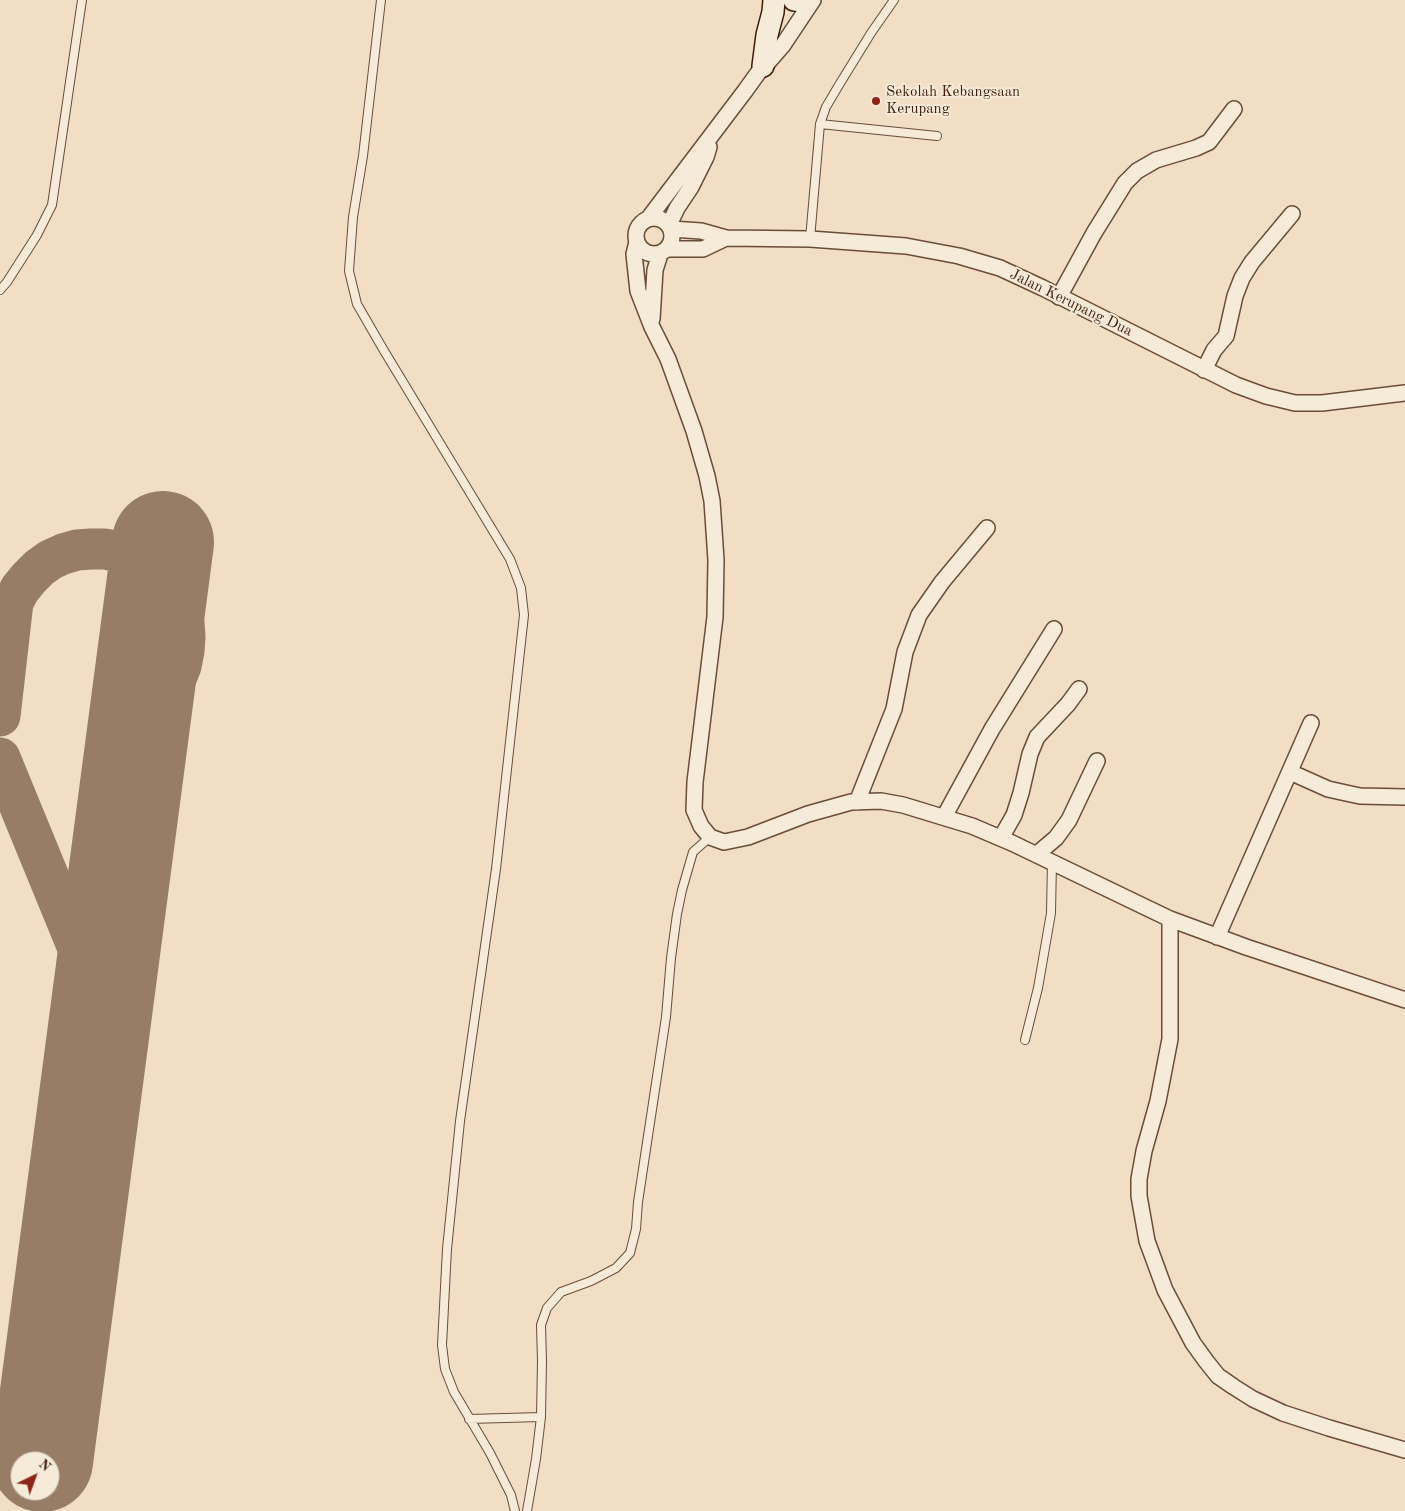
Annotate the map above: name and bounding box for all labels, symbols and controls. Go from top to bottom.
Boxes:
place label: Sekolah Kebangsaan Kerupang [886,83,1020,118]
marker: Sekolah Kebangsaan Kerupang [870,95,882,107]
street label: Jalan Kerupang Dua [1007,265,1135,341]
north arrow [10,1451,60,1501]
text: N [36,1457,53,1474]

